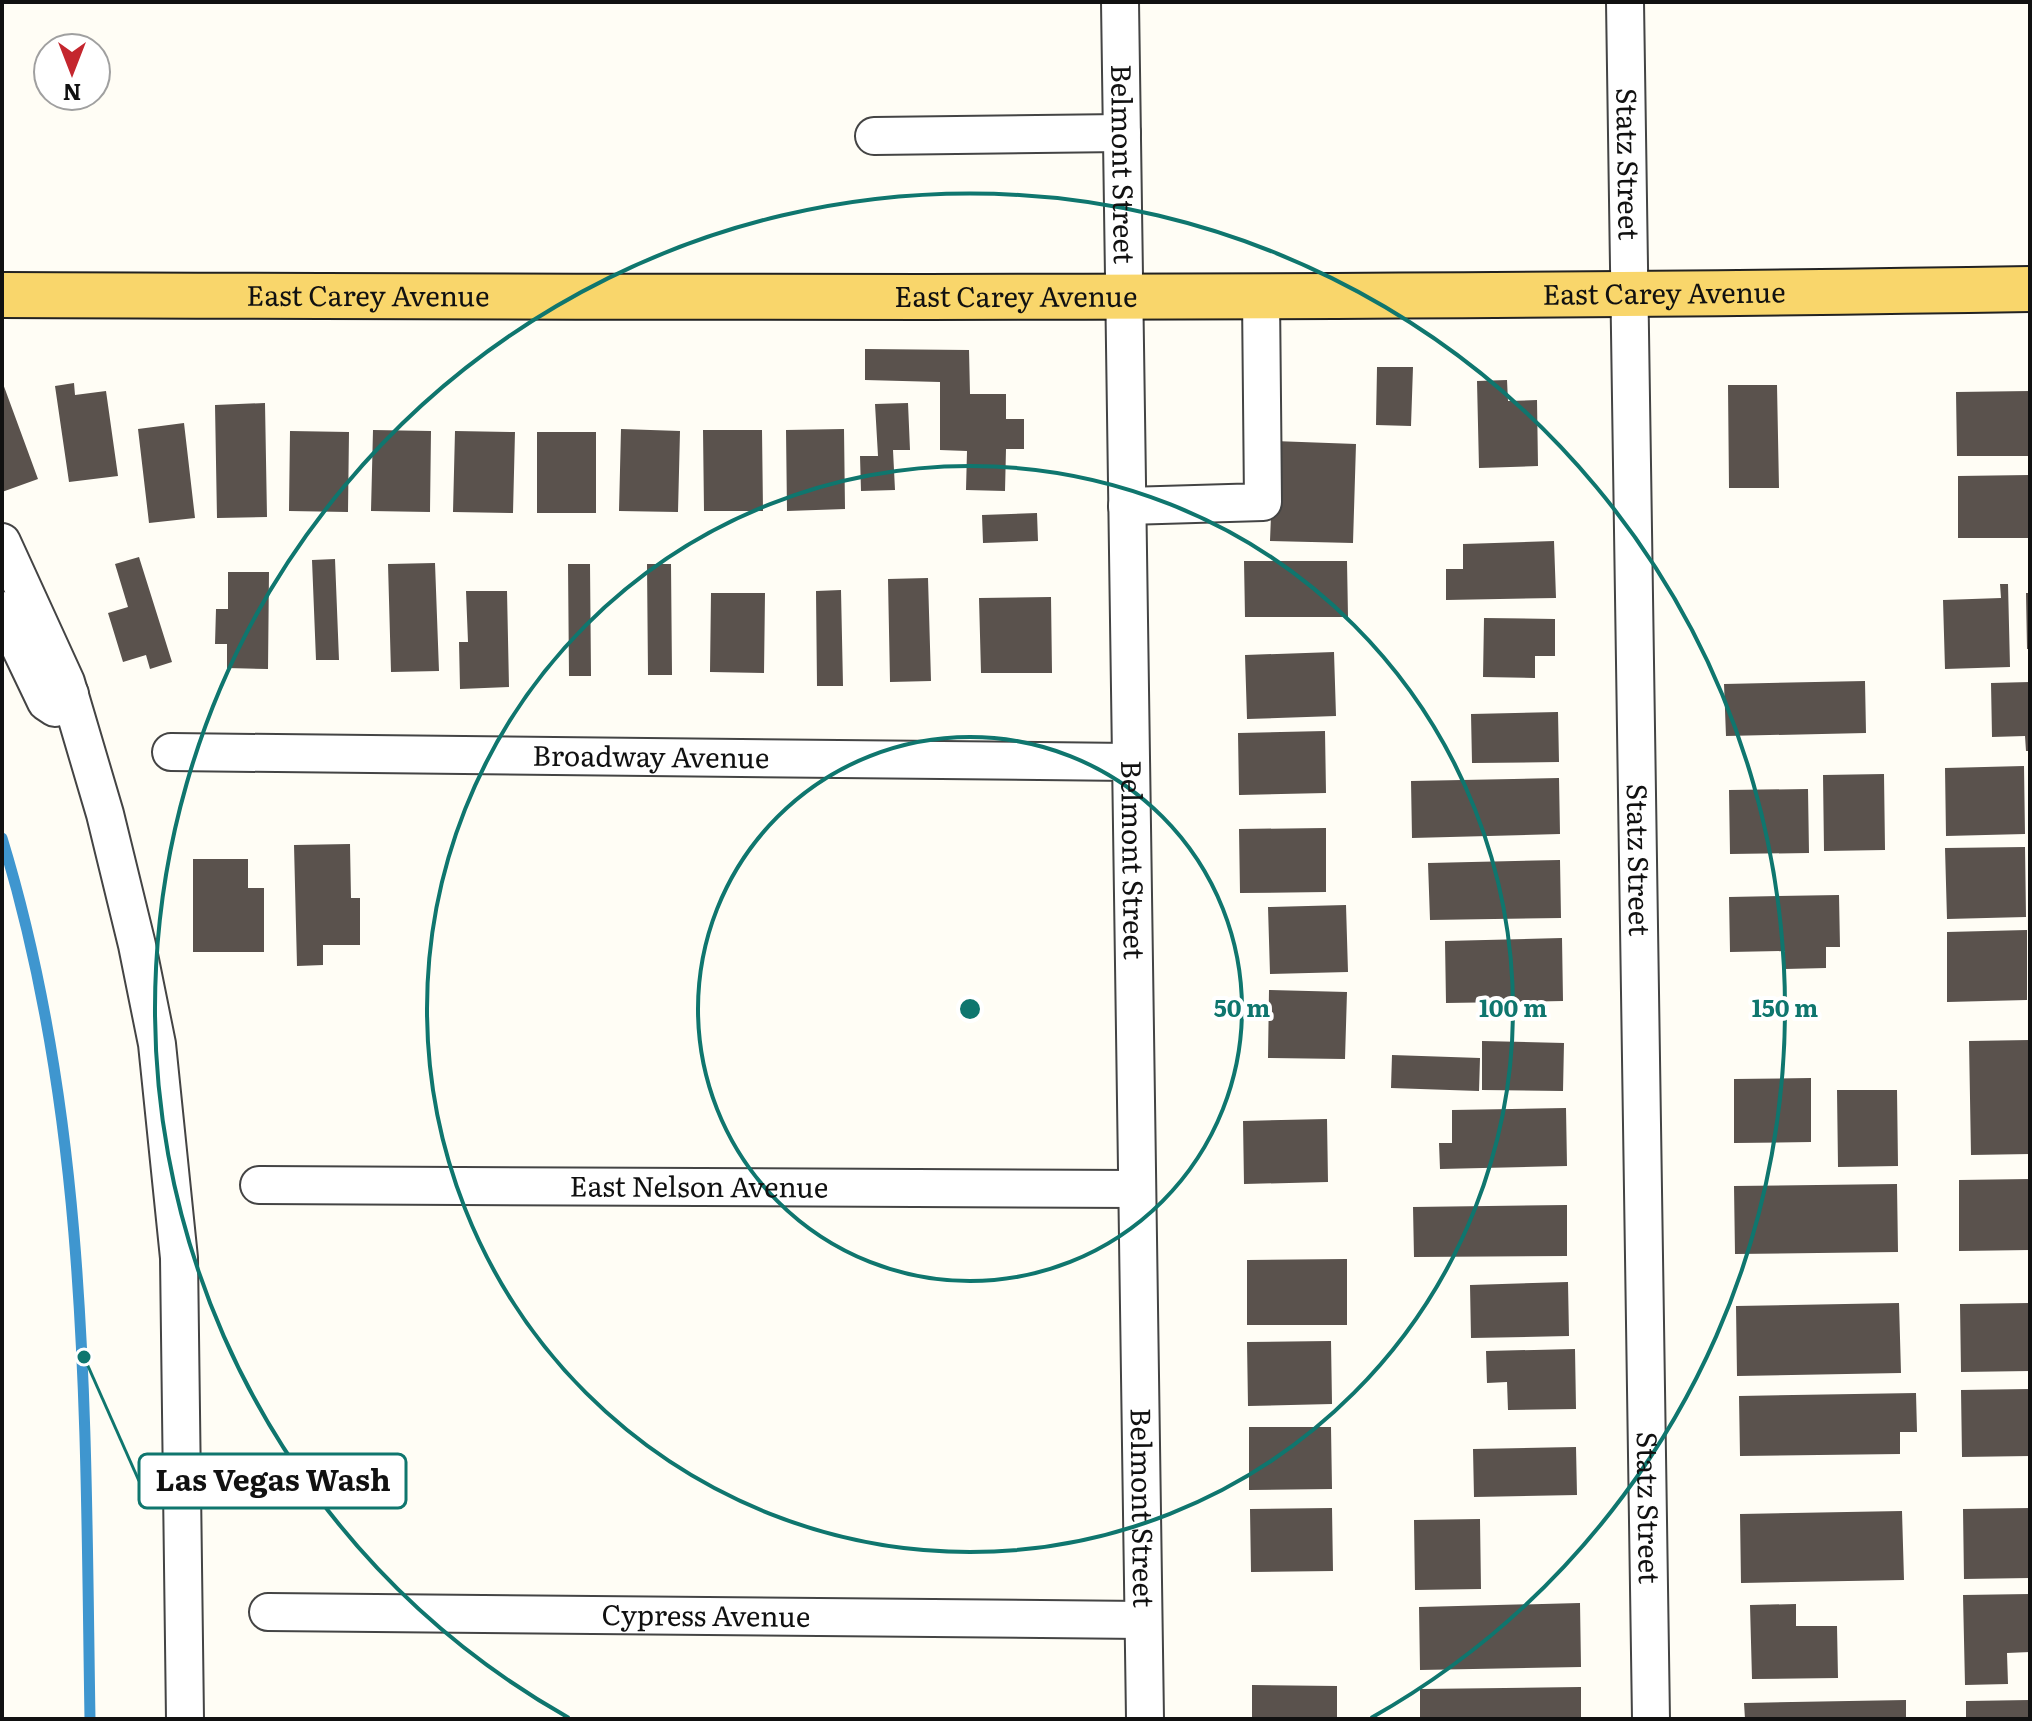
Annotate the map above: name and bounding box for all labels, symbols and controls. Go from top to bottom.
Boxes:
north arrow [32,32,112,112]
street label: Belmont Street [1102,64,1147,265]
text: N [63,77,81,110]
street label: Statz Street [1607,87,1652,241]
street label: East Carey Avenue [1542,269,1786,314]
street label: East Carey Avenue [246,273,490,315]
street label: East Carey Avenue [894,274,1138,316]
street label: Broadway Avenue [532,733,770,777]
street label: Belmont Street [1112,760,1157,961]
street label: Statz Street [1618,783,1662,937]
text: 50 m [1214,989,1270,1024]
text: 100 m [1479,989,1547,1024]
text: 150 m [1752,989,1818,1024]
centre of rings [956,995,984,1023]
street label: East Nelson Avenue [570,1163,828,1207]
street label: Belmont Street [1121,1408,1166,1609]
street label: Statz Street [1628,1431,1672,1585]
callout: Las Vegas Wash [139,1454,406,1508]
text: Las Vegas Wash [155,1456,391,1500]
street label: Cypress Avenue [601,1592,811,1636]

